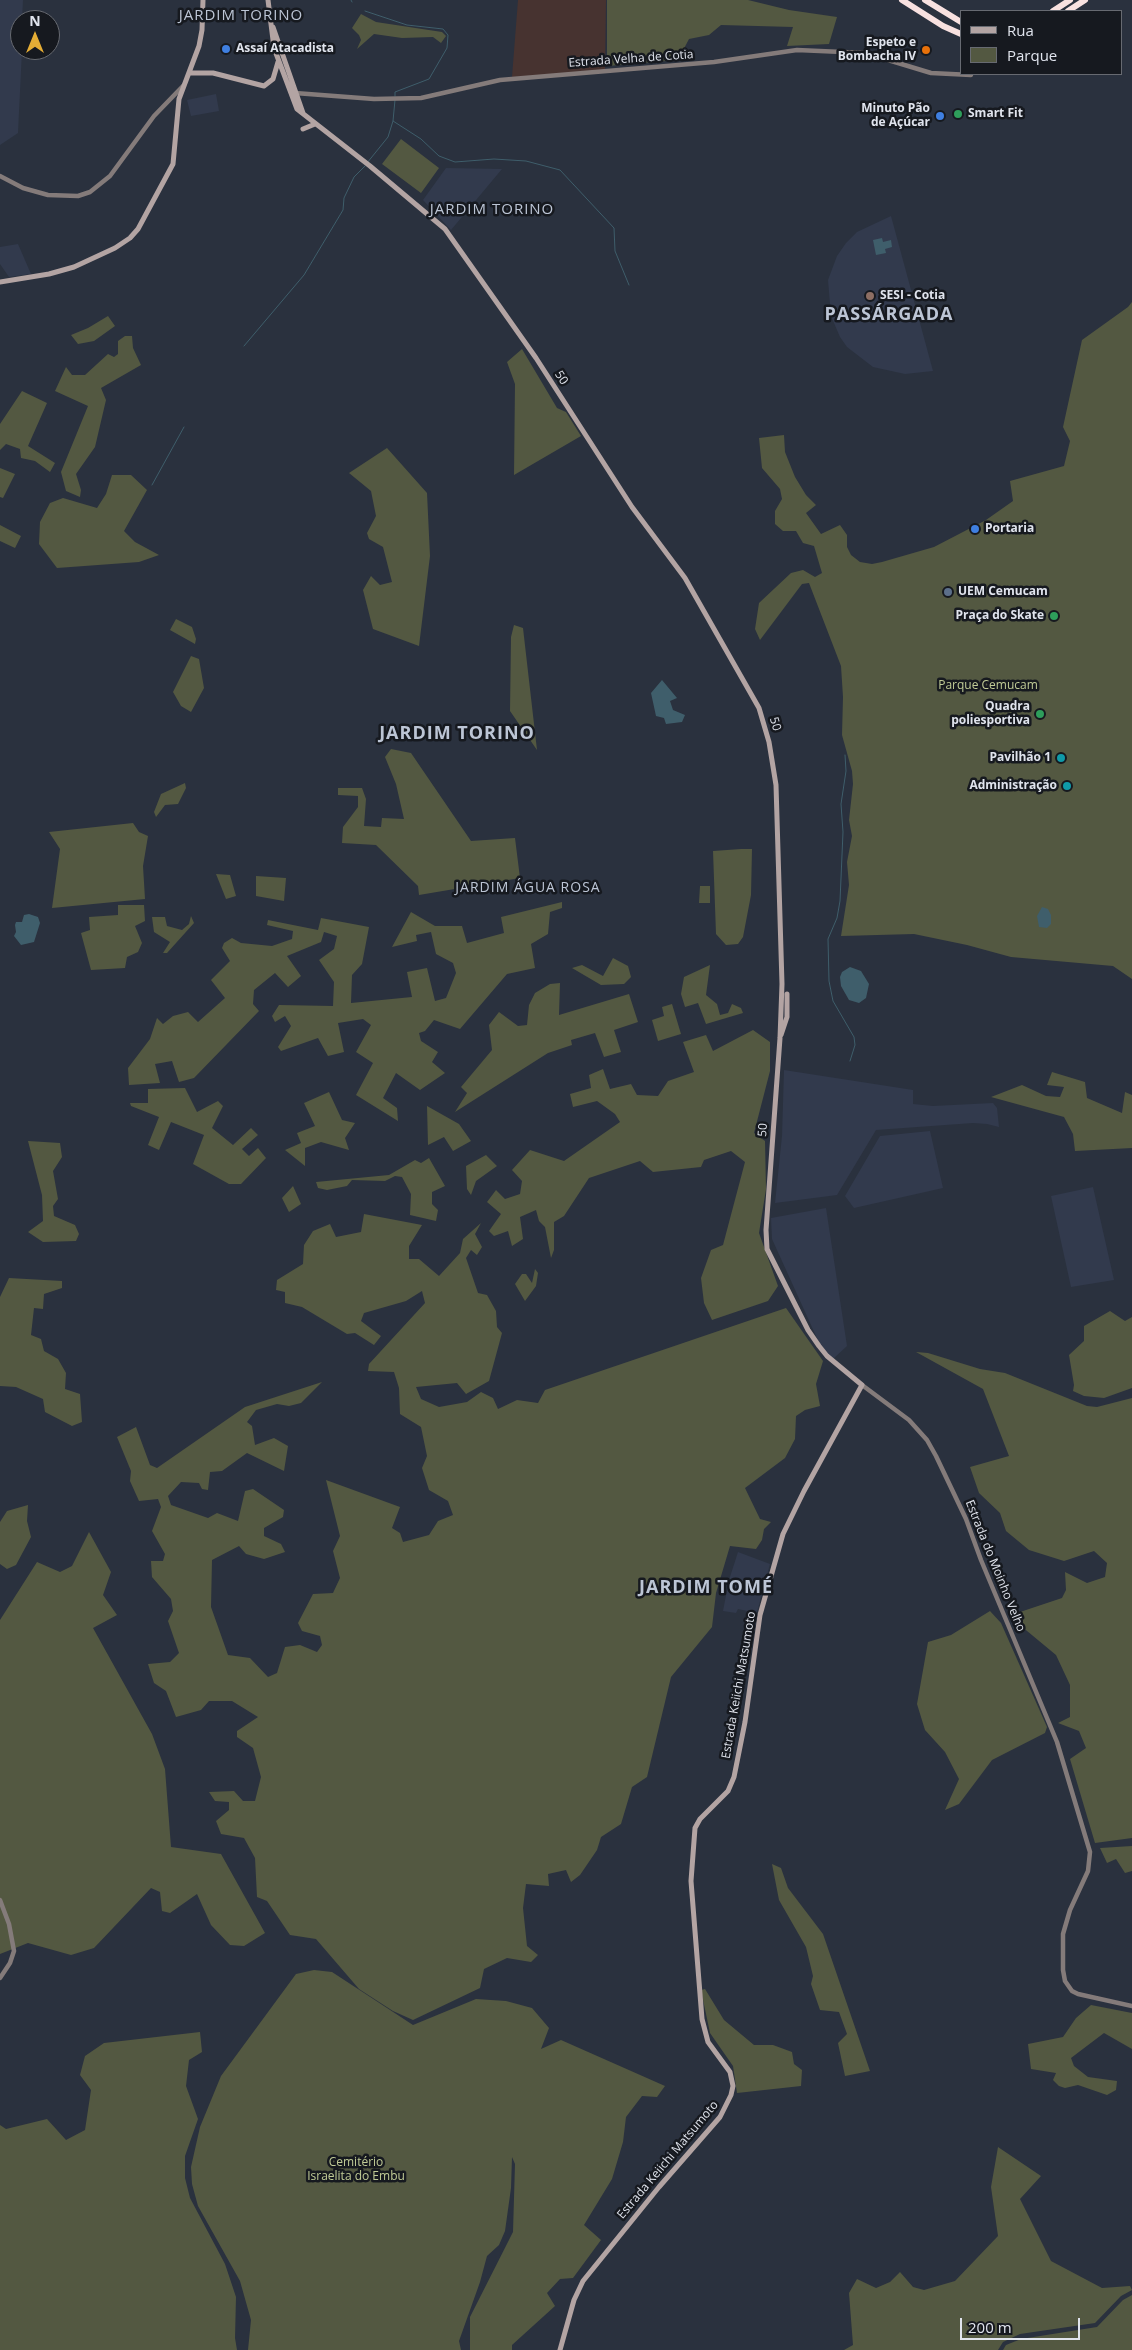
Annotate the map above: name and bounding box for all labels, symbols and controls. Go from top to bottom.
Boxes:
district label: JARDIM TORINO [177,7,305,25]
north arrow [10,10,60,60]
legend [960,10,1122,75]
text: N [29,11,41,30]
text: Rua [1007,20,1034,40]
place label: Espeto e Bombacha IV [838,36,916,64]
place label: Assaí Atacadista [236,42,334,56]
marker: Assaí Atacadista [220,43,232,55]
marker: Espeto e Bombacha IV [920,44,932,56]
text: Parque [1007,45,1057,65]
street label: Estrada Velha de Cotia [568,47,694,71]
place label: Minuto Pão de Açúcar [861,102,930,130]
place label: Smart Fit [968,107,1023,121]
marker: Smart Fit [952,108,964,120]
marker: Minuto Pão de Açúcar [934,110,946,122]
district label: JARDIM TORINO [428,201,556,219]
place label: SESI - Cotia [880,289,945,303]
marker: SESI - Cotia [864,290,876,302]
district label: PASSÁRGADA [823,304,955,326]
street label: 50 [551,368,571,388]
place label: Portaria [985,522,1034,536]
marker: Portaria [969,523,981,535]
place label: UEM Cemucam [958,585,1048,599]
marker: UEM Cemucam [942,586,954,598]
place label: Praça do Skate [955,609,1044,623]
marker: Praça do Skate [1048,610,1060,622]
park label: Parque Cemucam [938,679,1038,693]
place label: Quadra poliesportiva [951,700,1030,728]
marker: Quadra poliesportiva [1034,708,1046,720]
street label: 50 [766,715,784,733]
district label: JARDIM TORINO [378,723,536,745]
place label: Pavilhão 1 [990,751,1051,765]
marker: Pavilhão 1 [1055,752,1067,764]
place label: Administração [969,779,1057,793]
marker: Administração [1061,780,1073,792]
district label: JARDIM ÁGUA ROSA [453,880,603,896]
street label: 50 [755,1123,771,1137]
street label: Estrada do Moinho Velho [962,1498,1028,1634]
district label: JARDIM TOMÉ [638,1577,774,1599]
street label: Estrada Keiichi Matsumoto [719,1610,759,1760]
street label: Estrada Keiichi Matsumoto [614,2098,722,2222]
park label: Cemitério Israelita do Embu [307,2156,405,2184]
scale bar [962,2308,1082,2340]
text: 200 m [968,2317,1012,2337]

